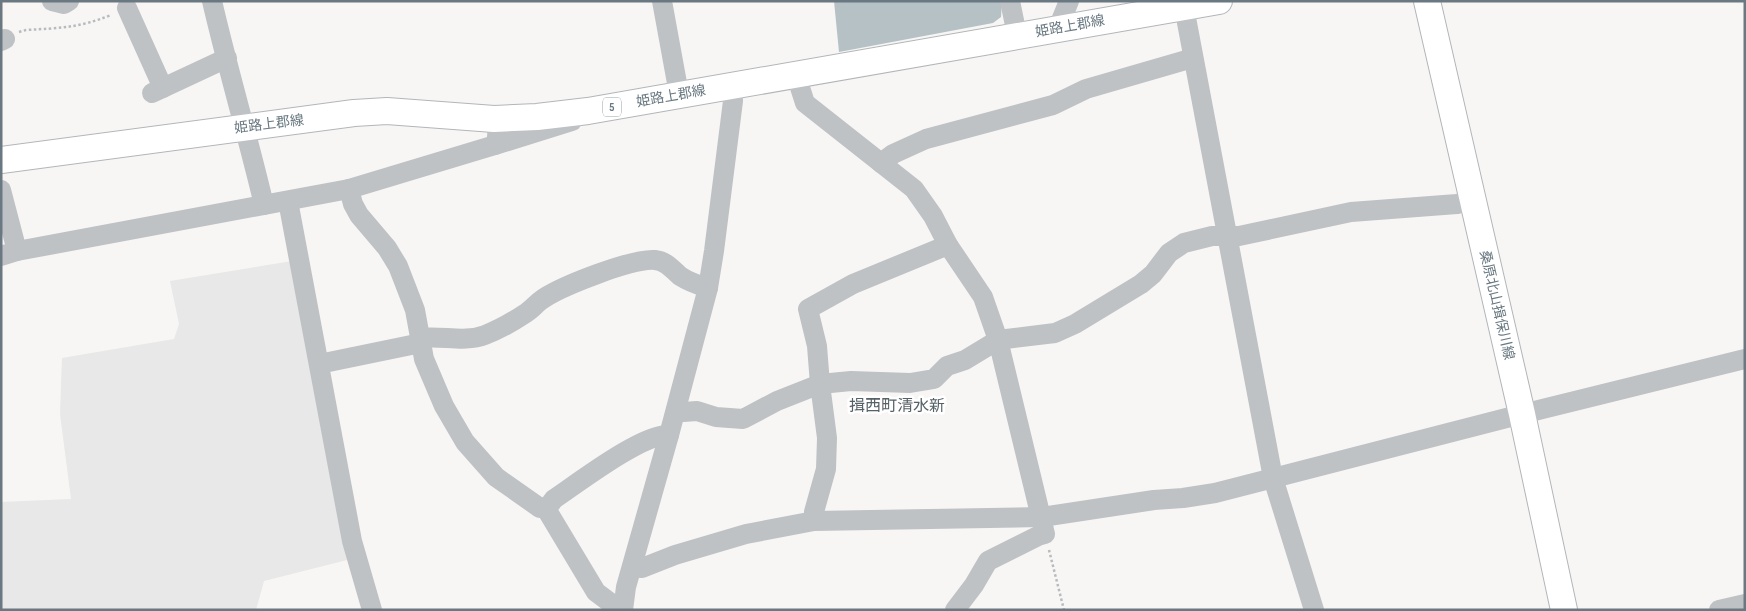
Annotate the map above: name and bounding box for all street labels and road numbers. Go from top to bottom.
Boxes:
street label: 姫路上郡線 [1034,12,1106,40]
street label: 姫路上郡線 [635,82,707,110]
road number: 5 [603,98,621,116]
street label: 姫路上郡線 [233,111,305,137]
street label: 桑原北山揖保川線 [1476,249,1518,361]

